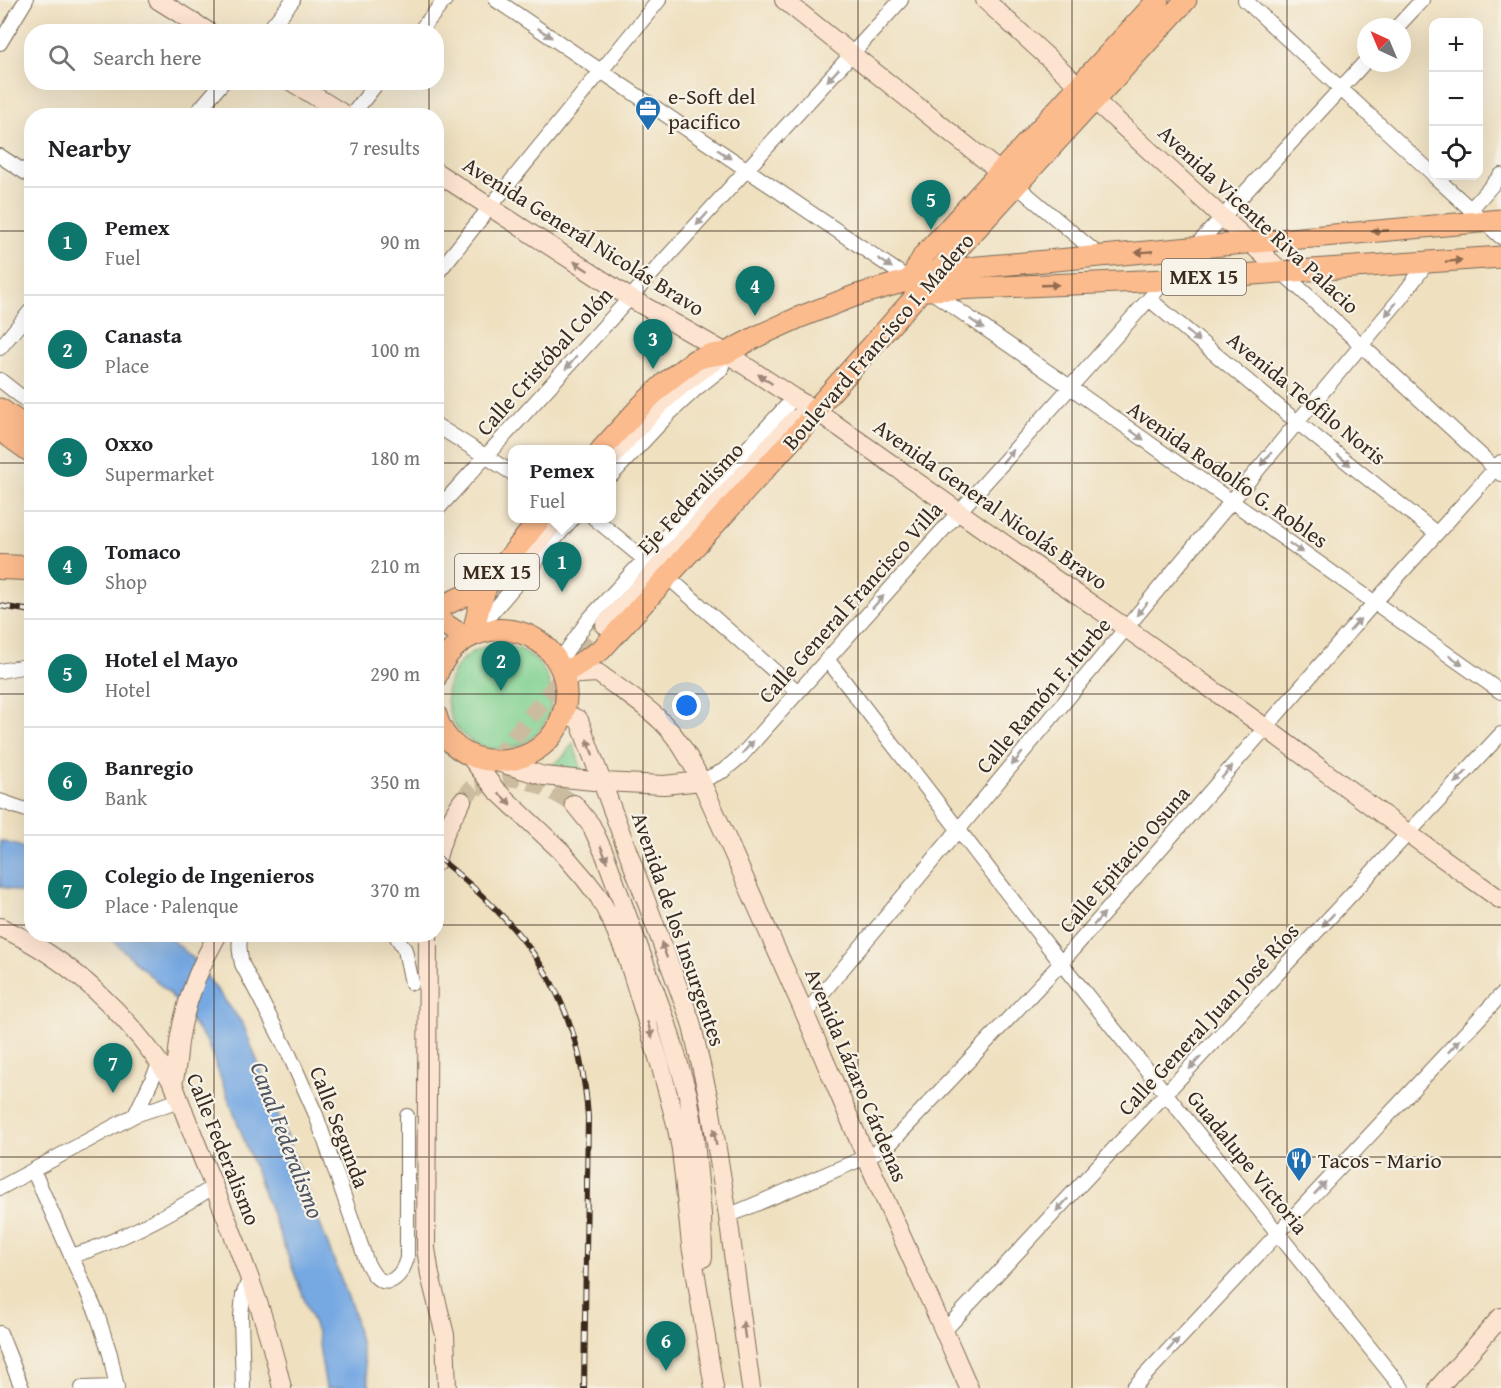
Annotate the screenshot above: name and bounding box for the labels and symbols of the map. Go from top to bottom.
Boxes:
north arrow [1357,18,1411,72]
one-way arrow [536,27,552,39]
one-way arrow [827,68,841,82]
place label: e-Soft del pacifico [668,80,756,137]
office icon: e-Soft del pacifico [633,94,663,132]
street label: Avenida Vicente Riva Palacio [1151,117,1367,321]
street label: Avenida General Nicolás Bravo [457,148,711,324]
one-way arrow [715,148,731,160]
pin: 5 [912,180,950,230]
one-way arrow [695,211,709,226]
street label: Boulevard Francisco I. Madero [775,225,981,457]
one-way arrow [1370,226,1389,236]
one-way arrow [1134,248,1153,257]
one-way arrow [1444,256,1463,266]
one-way arrow [877,257,893,268]
road number: MEX 15 [1162,259,1246,295]
one-way arrow [573,261,589,272]
pin: 4 [736,266,774,316]
street label: Calle Cristóbal Colón [468,279,620,443]
one-way arrow [1040,281,1059,290]
one-way arrow [1385,301,1398,316]
one-way arrow [969,318,985,330]
pin: 3 [634,320,672,369]
street label: Avenida Teófilo Noris [1221,324,1393,472]
one-way arrow [1186,329,1201,342]
one-way arrow [565,355,578,370]
one-way arrow [757,373,773,384]
street label: Avenida Rodolfo G. Robles [1121,393,1335,555]
street label: Avenida General Nicolás Bravo [867,411,1115,597]
one-way arrow [1129,429,1145,441]
street label: Eje Federalismo [629,434,751,562]
one-way arrow [1001,449,1015,464]
one-way arrow [1260,451,1273,467]
one-way arrow [1336,453,1352,466]
street label: Calle General Francisco Villa [750,493,950,710]
pin: 1 [542,542,582,592]
one-way arrow [1288,542,1304,554]
road number: MEX 15 [455,554,539,590]
one-way arrow [871,595,884,610]
one-way arrow [1135,601,1148,617]
street label: Calle Ramón F. Iturbe [968,610,1118,780]
one-way arrow [1348,618,1361,633]
pin: 2 [482,642,520,691]
one-way arrow [1447,654,1463,666]
your location [672,691,701,720]
one-way arrow [584,738,594,756]
one-way arrow [741,740,755,755]
one-way arrow [1011,751,1024,766]
one-way arrow [1221,764,1234,780]
one-way arrow [1454,770,1468,785]
street label: Calle Epitacio Osuna [1051,778,1197,940]
one-way arrow [498,791,512,805]
street label: Avenida de los Insurgentes [624,808,734,1050]
one-way arrow [600,845,609,862]
one-way arrow [1092,912,1105,927]
one-way arrow [1322,913,1336,927]
street label: Calle General Juan José Ríos [1110,915,1306,1123]
one-way arrow [659,940,669,958]
street label: Avenida Lázaro Cárdenas [797,963,917,1187]
one-way arrow [646,1021,655,1039]
one-way arrow [1447,1038,1461,1053]
pin: 7 [94,1044,132,1093]
one-way arrow [1188,1055,1202,1070]
water label: Canal Federalismo [241,1056,333,1223]
street label: Calle Segunda [302,1061,378,1193]
street label: Calle Federalismo [179,1068,269,1230]
street label: Guadalupe Victoria [1180,1083,1317,1242]
one-way arrow [710,1127,719,1146]
place label: Tacos - Mario [1318,1144,1442,1176]
restaurant icon: Tacos - Mario [1284,1145,1314,1183]
one-way arrow [1313,1181,1327,1195]
one-way arrow [1056,1197,1069,1212]
one-way arrow [739,1320,748,1339]
pin: 6 [646,1322,686,1371]
one-way arrow [1165,1339,1179,1353]

